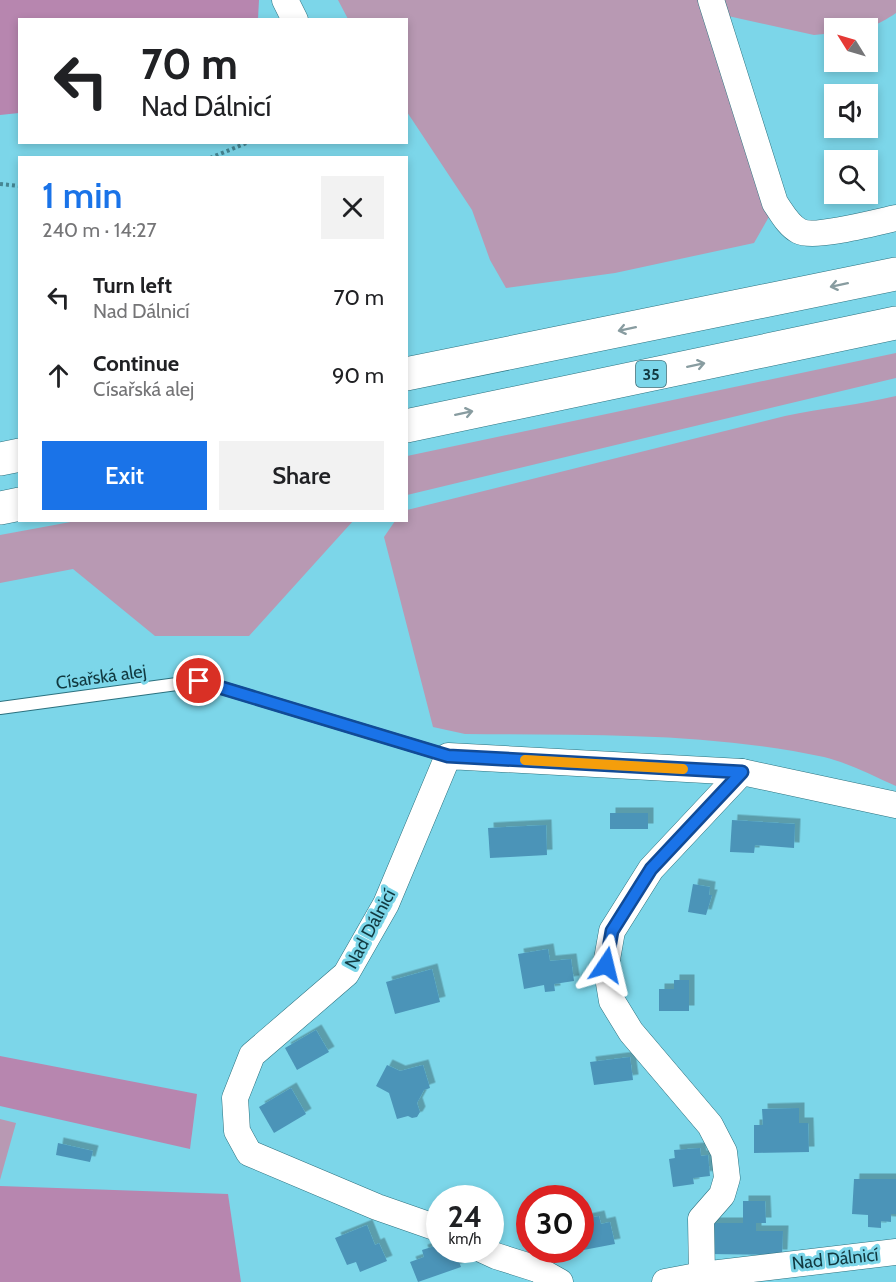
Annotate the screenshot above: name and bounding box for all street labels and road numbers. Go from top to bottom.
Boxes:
road number: 35 [636,361,666,387]
street label: Císařská alej [54,660,148,694]
street label: Nad Dálnicí [340,885,400,973]
street label: Nad Dálnicí [791,1244,880,1274]

